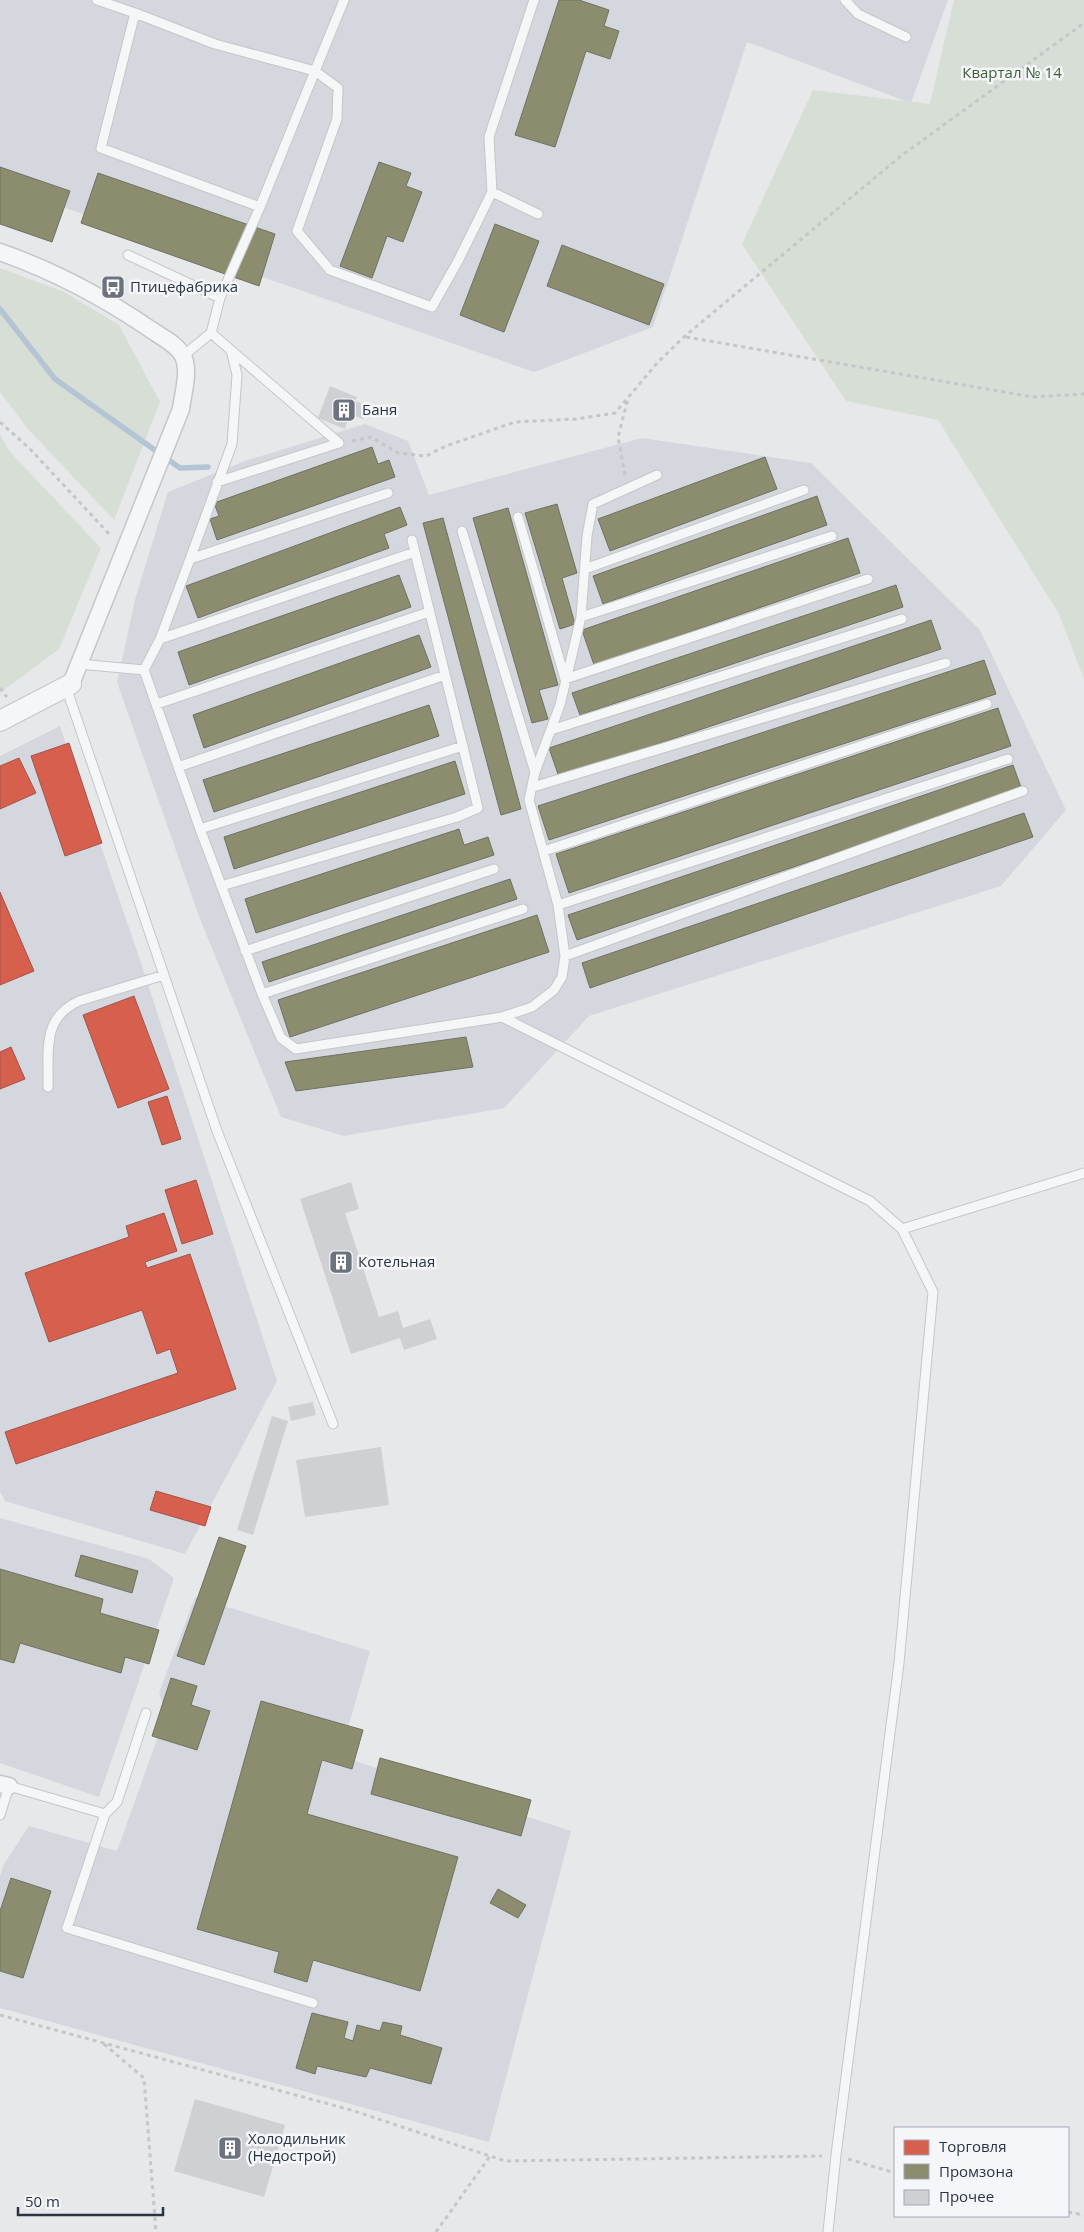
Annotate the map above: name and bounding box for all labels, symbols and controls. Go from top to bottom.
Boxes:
park label: Квартал № 14 [962,62,1062,82]
bus stop icon: Птицефабрика [100,274,126,300]
place label: Птицефабрика [130,276,238,296]
building icon: Баня [331,397,357,423]
place label: Баня [362,399,397,419]
building icon: Котельная [328,1249,354,1275]
place label: Котельная [358,1251,435,1271]
legend [894,2127,1069,2217]
place label: Холодильник (Недострой) [248,2128,346,2165]
building icon: Холодильник (Недострой) [217,2135,243,2161]
text: Торговля [939,2136,1006,2156]
text: Промзона [939,2161,1013,2181]
scale bar [18,2184,162,2216]
text: Прочее [939,2186,994,2206]
text: 50 m [25,2191,60,2211]

